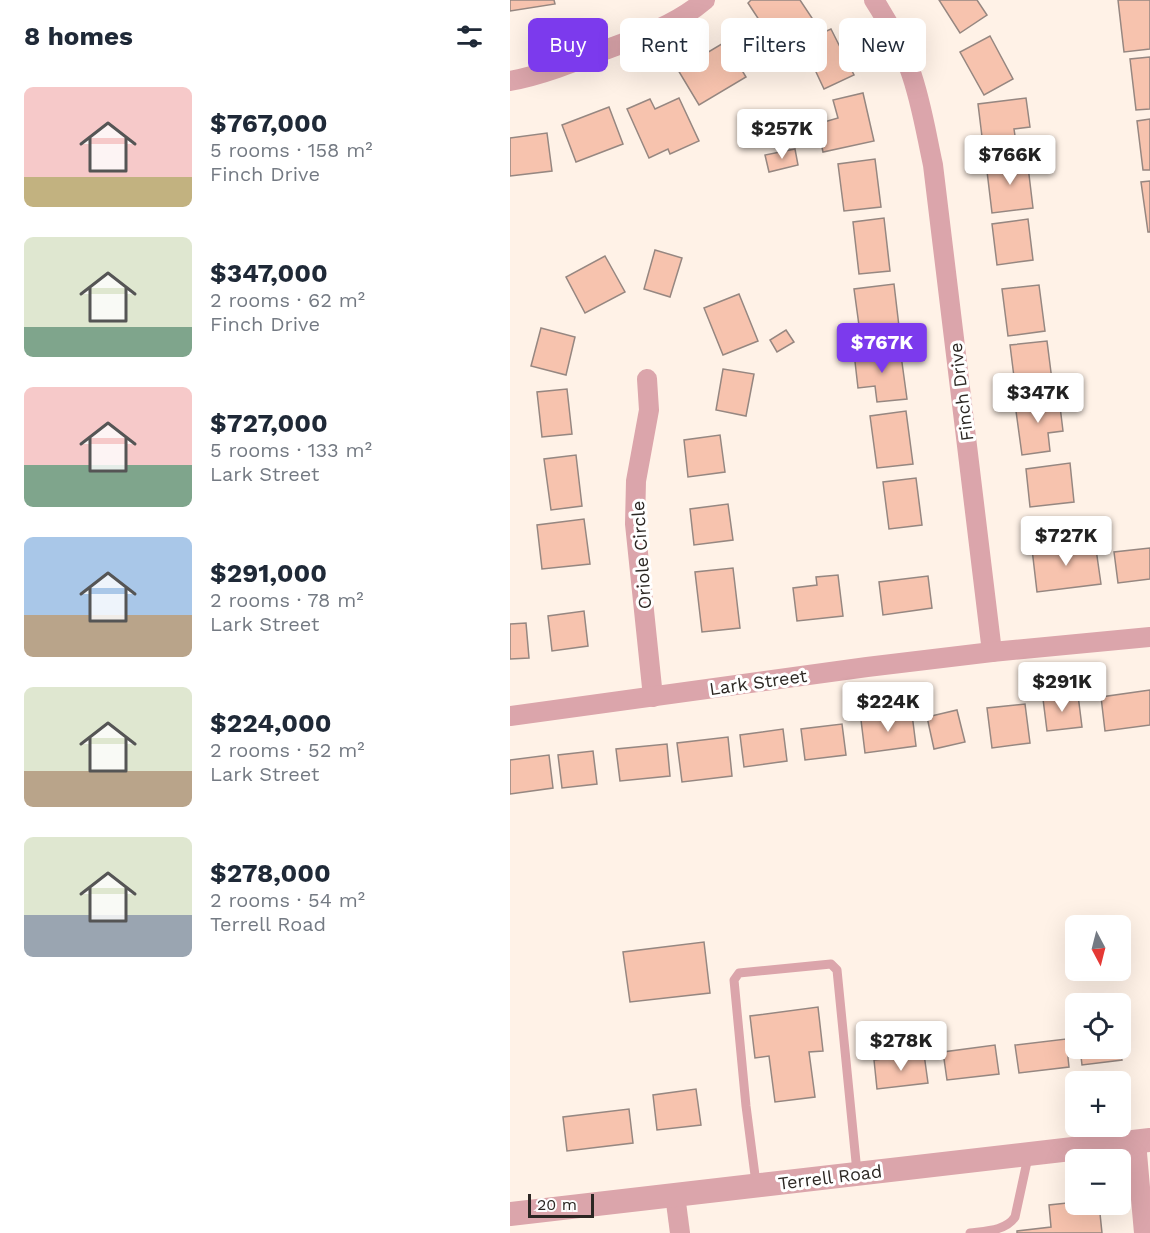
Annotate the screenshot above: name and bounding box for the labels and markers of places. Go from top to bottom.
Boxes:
pin: $257K [740,109,824,160]
pin: $766K [968,135,1052,186]
pin: $767K [840,323,924,374]
pin: $347K [996,373,1080,424]
pin: $727K [1024,516,1108,567]
pin: $291K [1020,662,1104,713]
pin: $224K [846,682,930,733]
pin: $278K [859,1021,943,1072]

